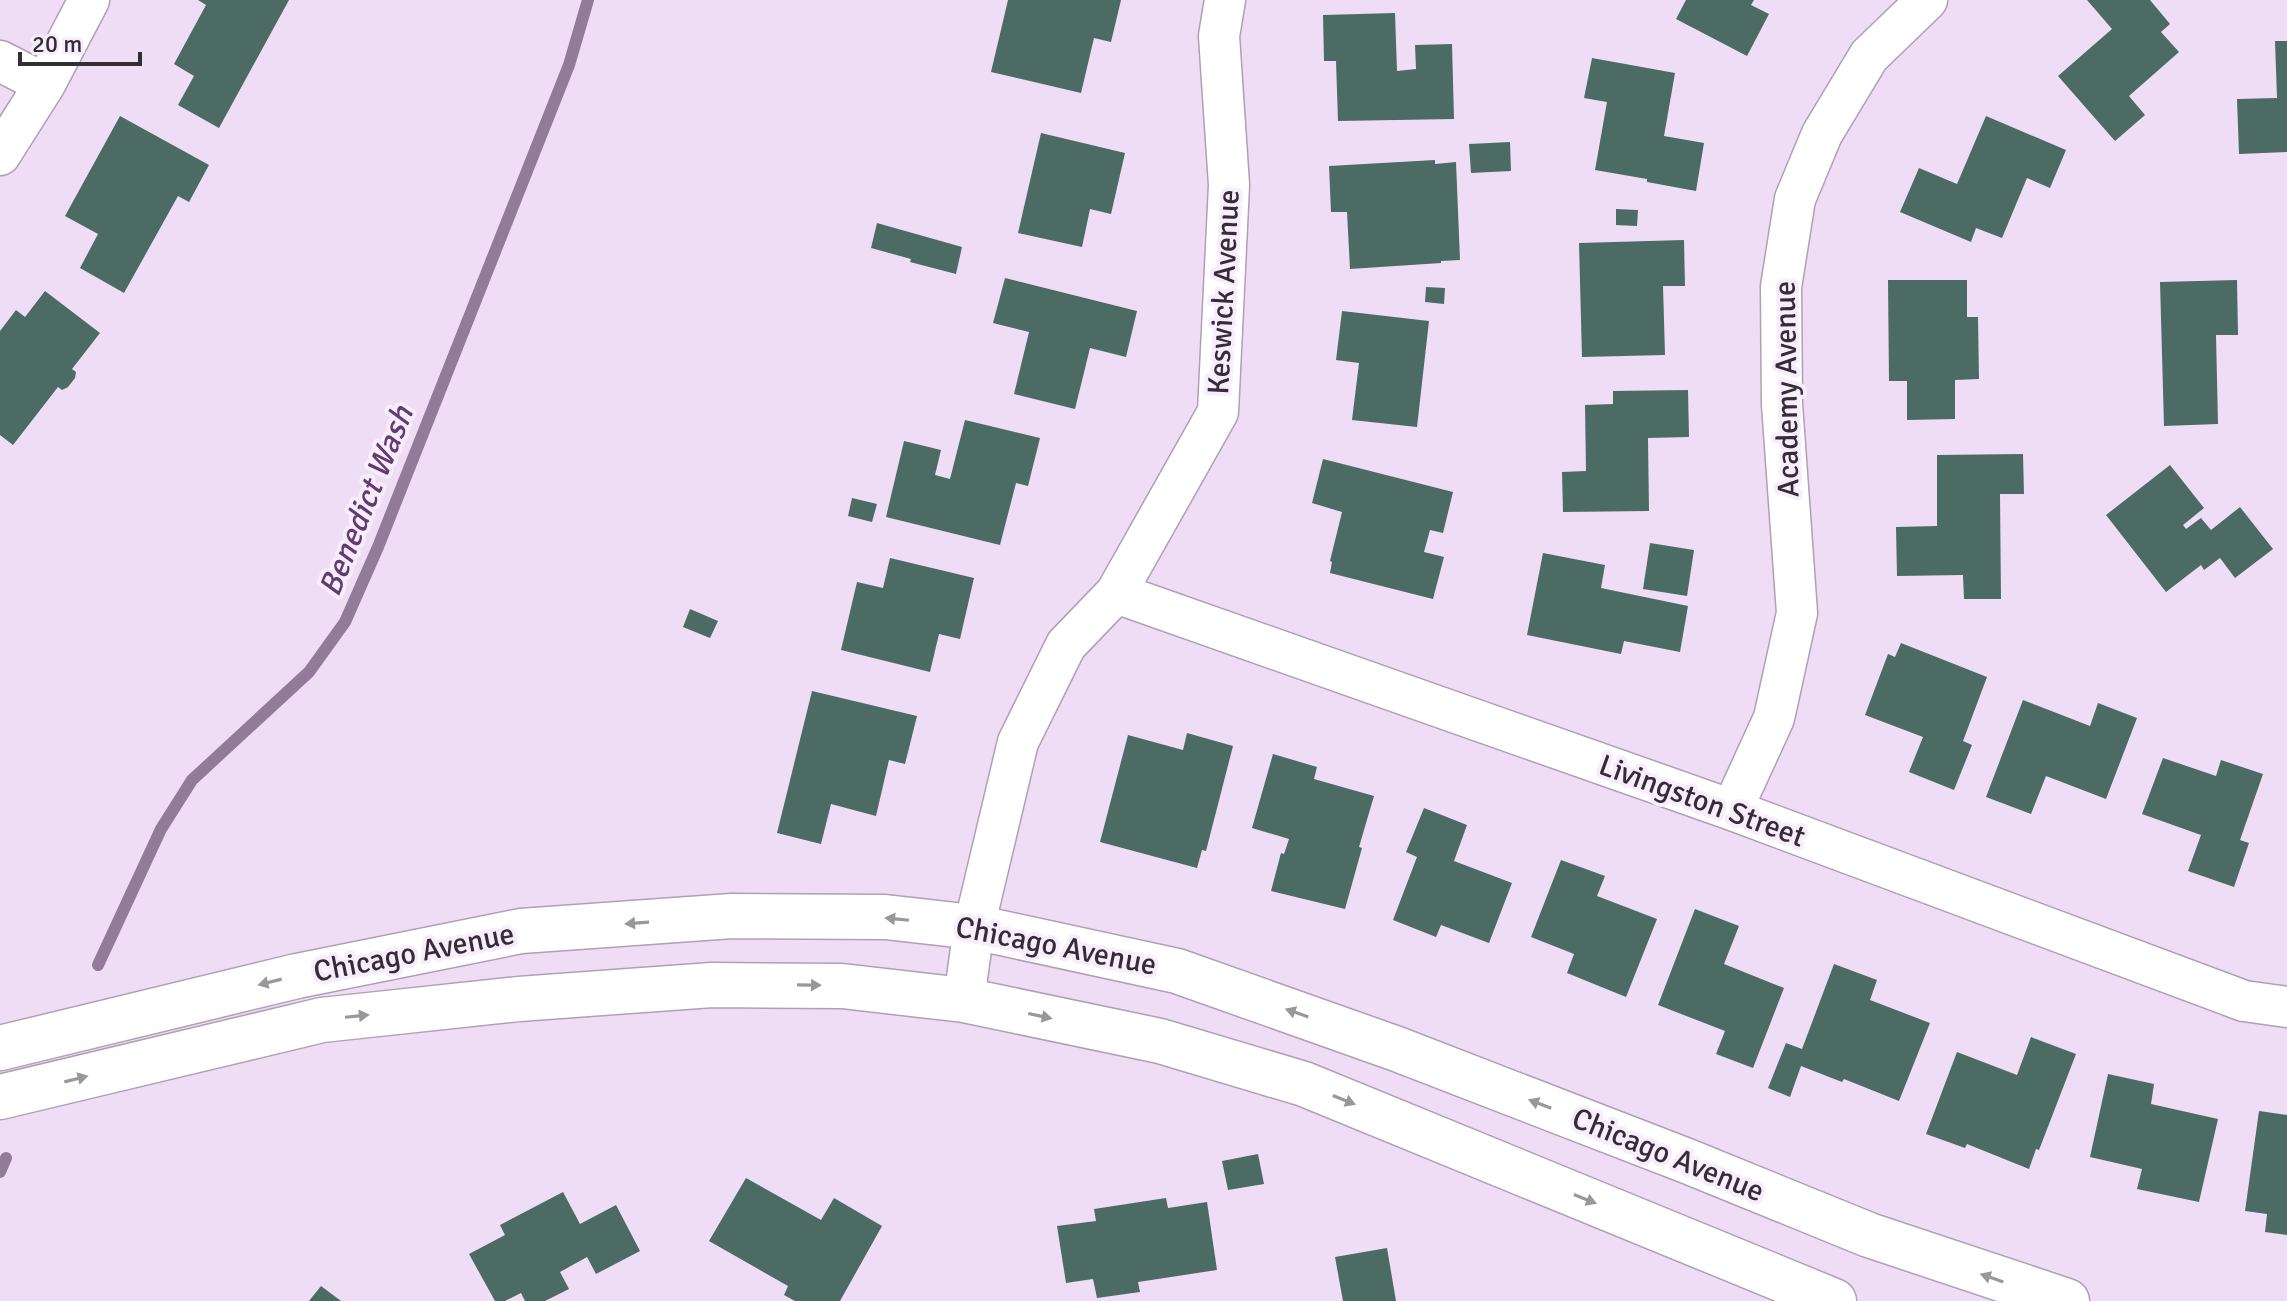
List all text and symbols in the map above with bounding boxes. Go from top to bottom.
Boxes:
scale bar [20,16,140,66]
text: 20 m [32,29,82,59]
street label: Keswick Avenue [1200,188,1248,396]
street label: Academy Avenue [1767,281,1807,497]
water label: Benedict Wash [310,399,422,602]
street label: Livingston Street [1594,747,1810,855]
street label: Chicago Avenue [952,908,1160,984]
one-way arrow [884,912,909,925]
street label: Chicago Avenue [310,915,518,991]
one-way arrow [624,917,649,930]
one-way arrow [258,976,283,989]
one-way arrow [797,979,822,992]
one-way arrow [1285,1006,1309,1019]
one-way arrow [345,1010,370,1023]
one-way arrow [1028,1010,1053,1023]
one-way arrow [63,1072,88,1085]
one-way arrow [1333,1094,1357,1107]
one-way arrow [1528,1097,1552,1110]
street label: Chicago Avenue [1567,1100,1769,1210]
one-way arrow [1573,1193,1597,1206]
one-way arrow [1980,1271,2004,1283]

